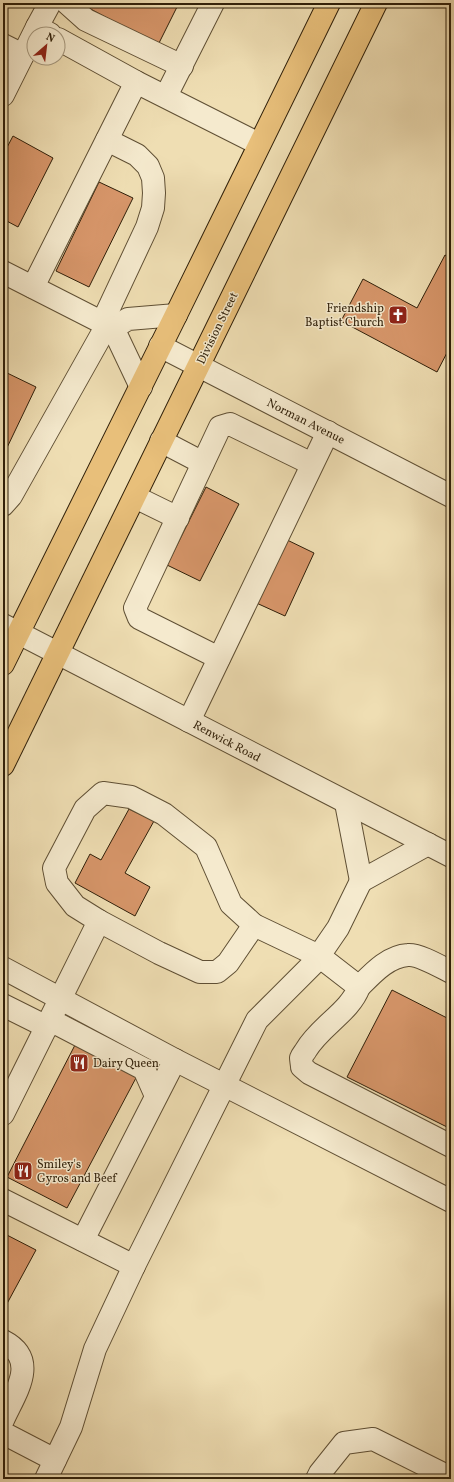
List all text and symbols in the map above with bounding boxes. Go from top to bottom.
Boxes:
north arrow [26,26,66,66]
text: N [43,30,57,47]
street label: Division Street [194,290,242,367]
place label: Friendship Baptist Church [305,301,384,331]
church icon: Friendship Baptist Church [387,304,409,326]
street label: Norman Avenue [264,395,348,449]
street label: Renwick Road [190,717,263,767]
restaurant icon: Dairy Queen [68,1052,90,1074]
place label: Dairy Queen [93,1056,159,1072]
place label: Smiley's Gyros and Beef [37,1157,118,1187]
restaurant icon: Smiley's Gyros and Beef [12,1160,34,1182]

